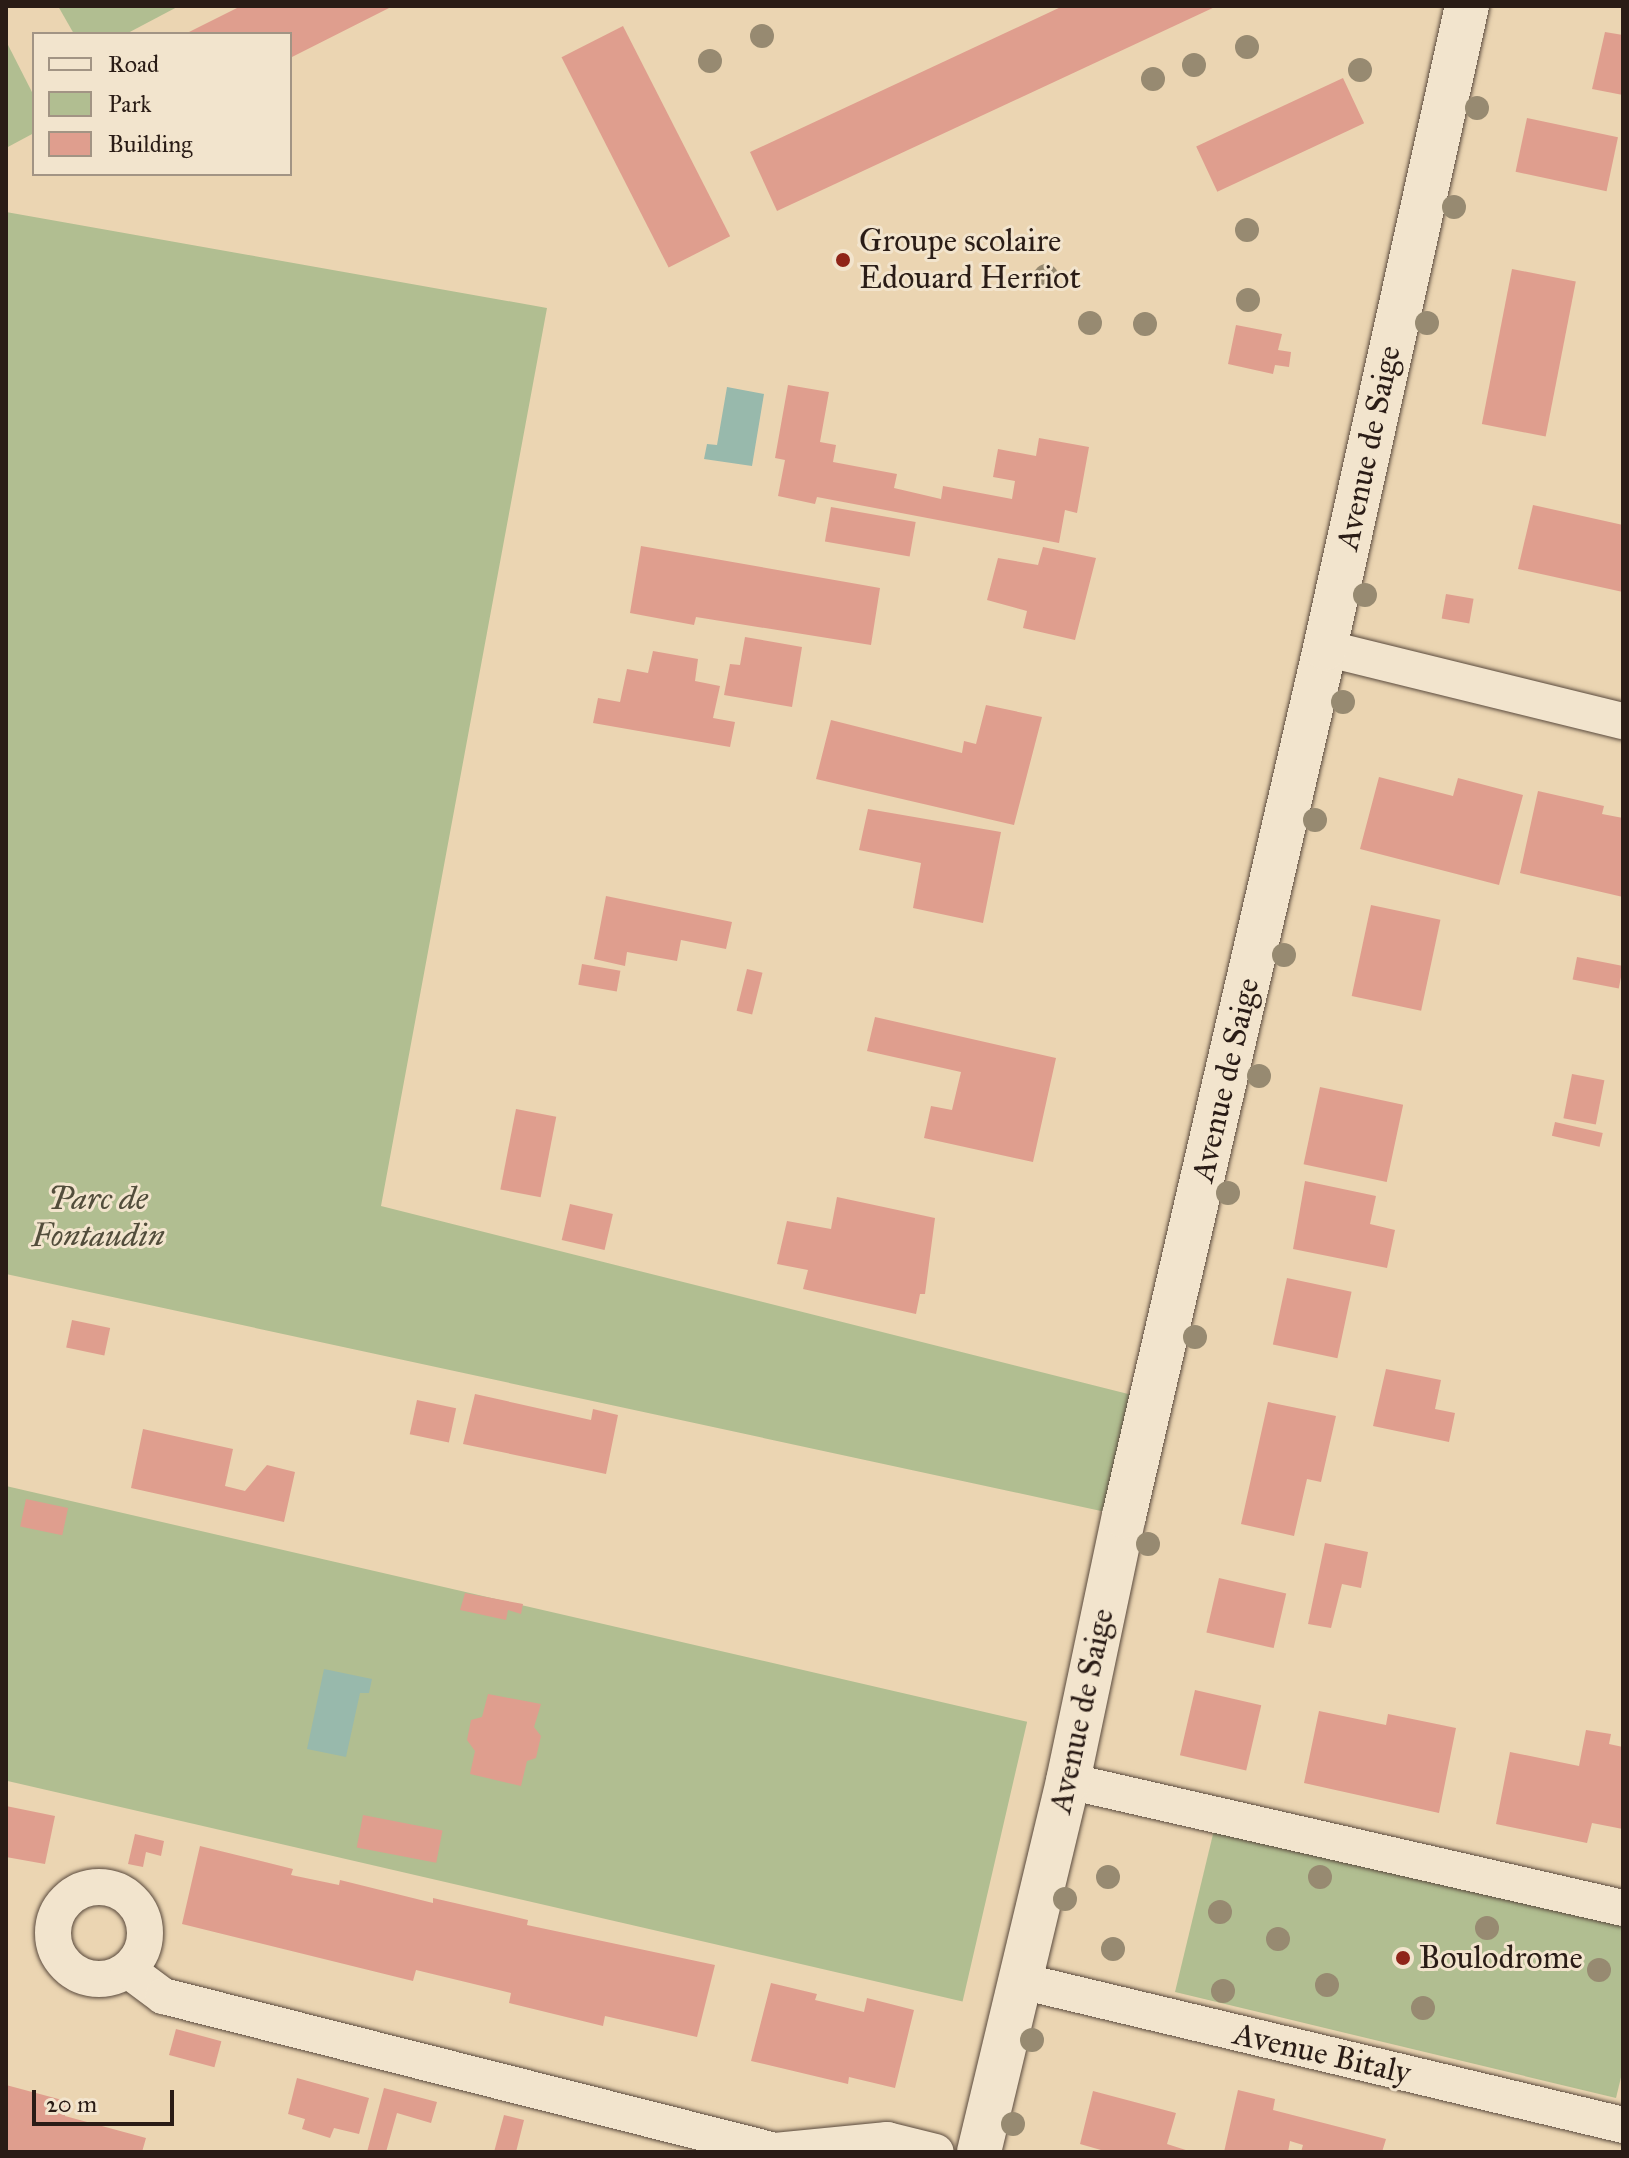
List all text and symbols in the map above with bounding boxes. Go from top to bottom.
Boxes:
legend [32,32,292,176]
text: Road [108,49,159,79]
text: Park [108,89,151,119]
text: Building [108,129,193,159]
place label: Groupe scolaire Edouard Herriot [859,223,1081,298]
marker: Groupe scolaire Edouard Herriot [834,251,852,269]
street label: Avenue de Saige [1329,342,1409,554]
street label: Avenue de Saige [1184,974,1268,1186]
park label: Parc de Fontaudin [31,1181,165,1256]
street label: Avenue de Saige [1042,1605,1122,1817]
place label: Boulodrome [1419,1939,1583,1977]
marker: Boulodrome [1394,1949,1412,1967]
street label: Avenue Bitaly [1230,2015,1414,2093]
scale bar [36,2074,178,2124]
text: 20 m [46,2089,97,2119]

